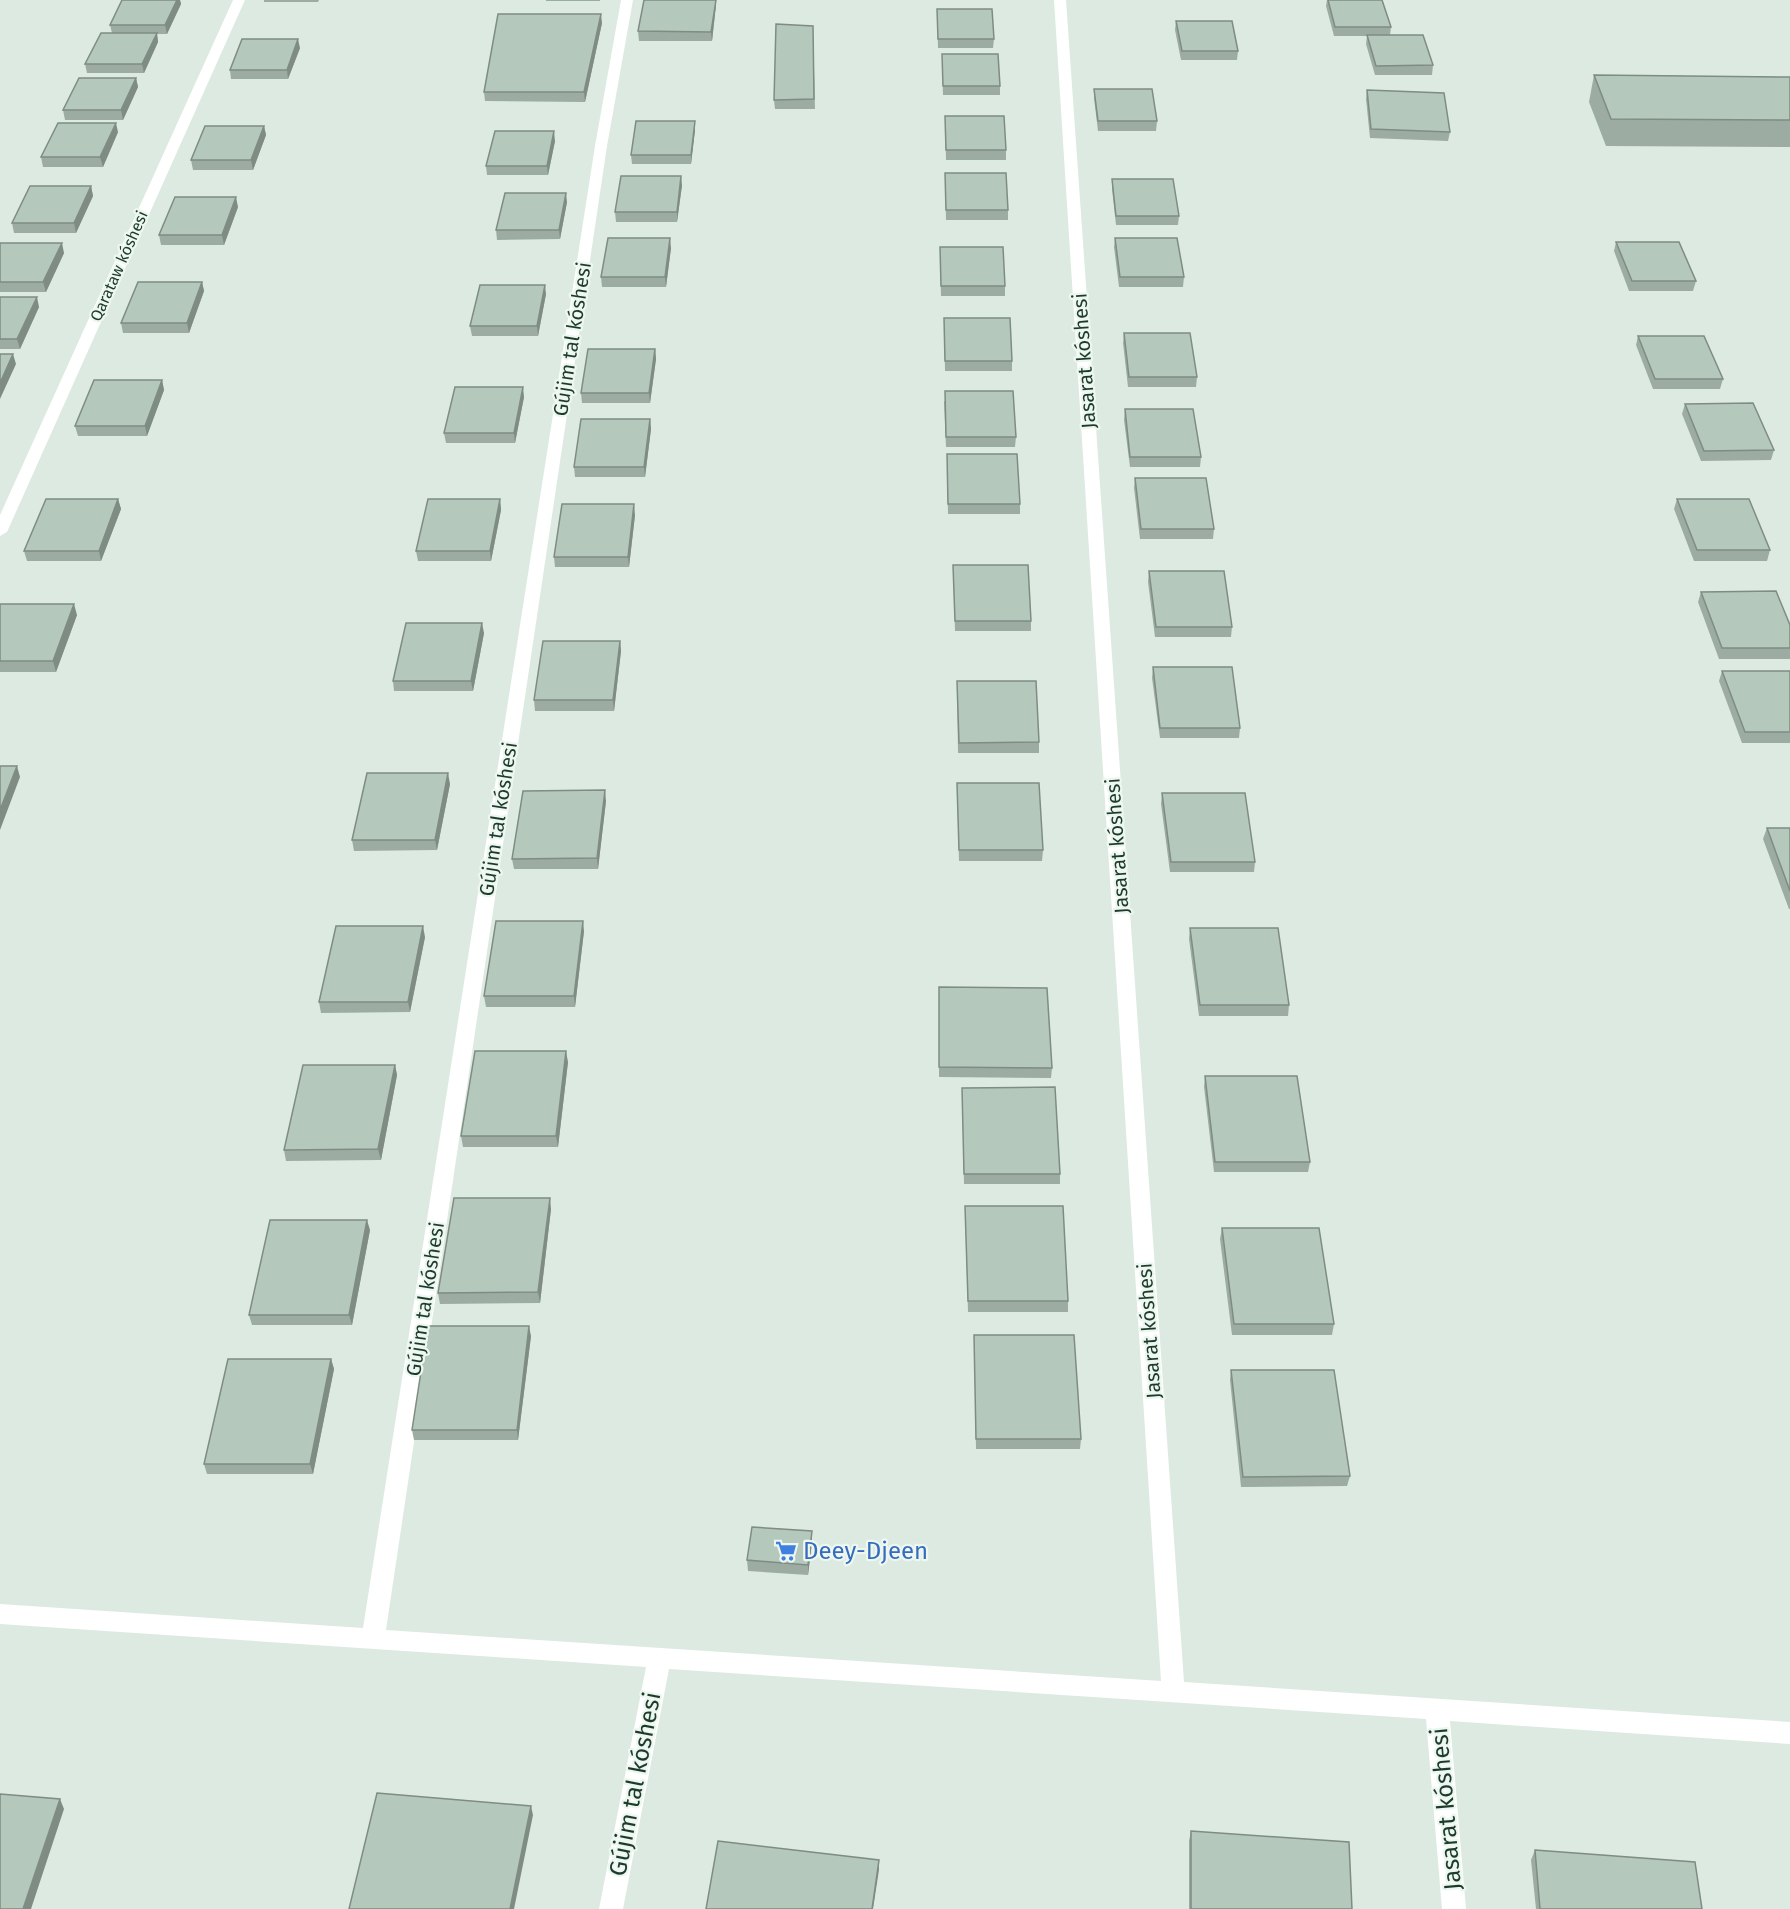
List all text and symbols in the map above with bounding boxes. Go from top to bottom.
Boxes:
street label: Qarataw kóshesi [86,208,152,324]
street label: Gújim tal kóshesi [548,260,596,418]
street label: Jasarat kóshesi [1067,292,1101,430]
street label: Gújim tal kóshesi [474,740,522,898]
street label: Jasarat kóshesi [1100,777,1134,915]
street label: Gújim tal kóshesi [401,1220,449,1378]
street label: Jasarat kóshesi [1132,1262,1166,1400]
place label: Deey-Djeen [803,1537,928,1565]
supermarket icon: Deey-Djeen [774,1539,798,1563]
street label: Gújim tal kóshesi [603,1690,667,1878]
street label: Jasarat kóshesi [1425,1727,1467,1891]

